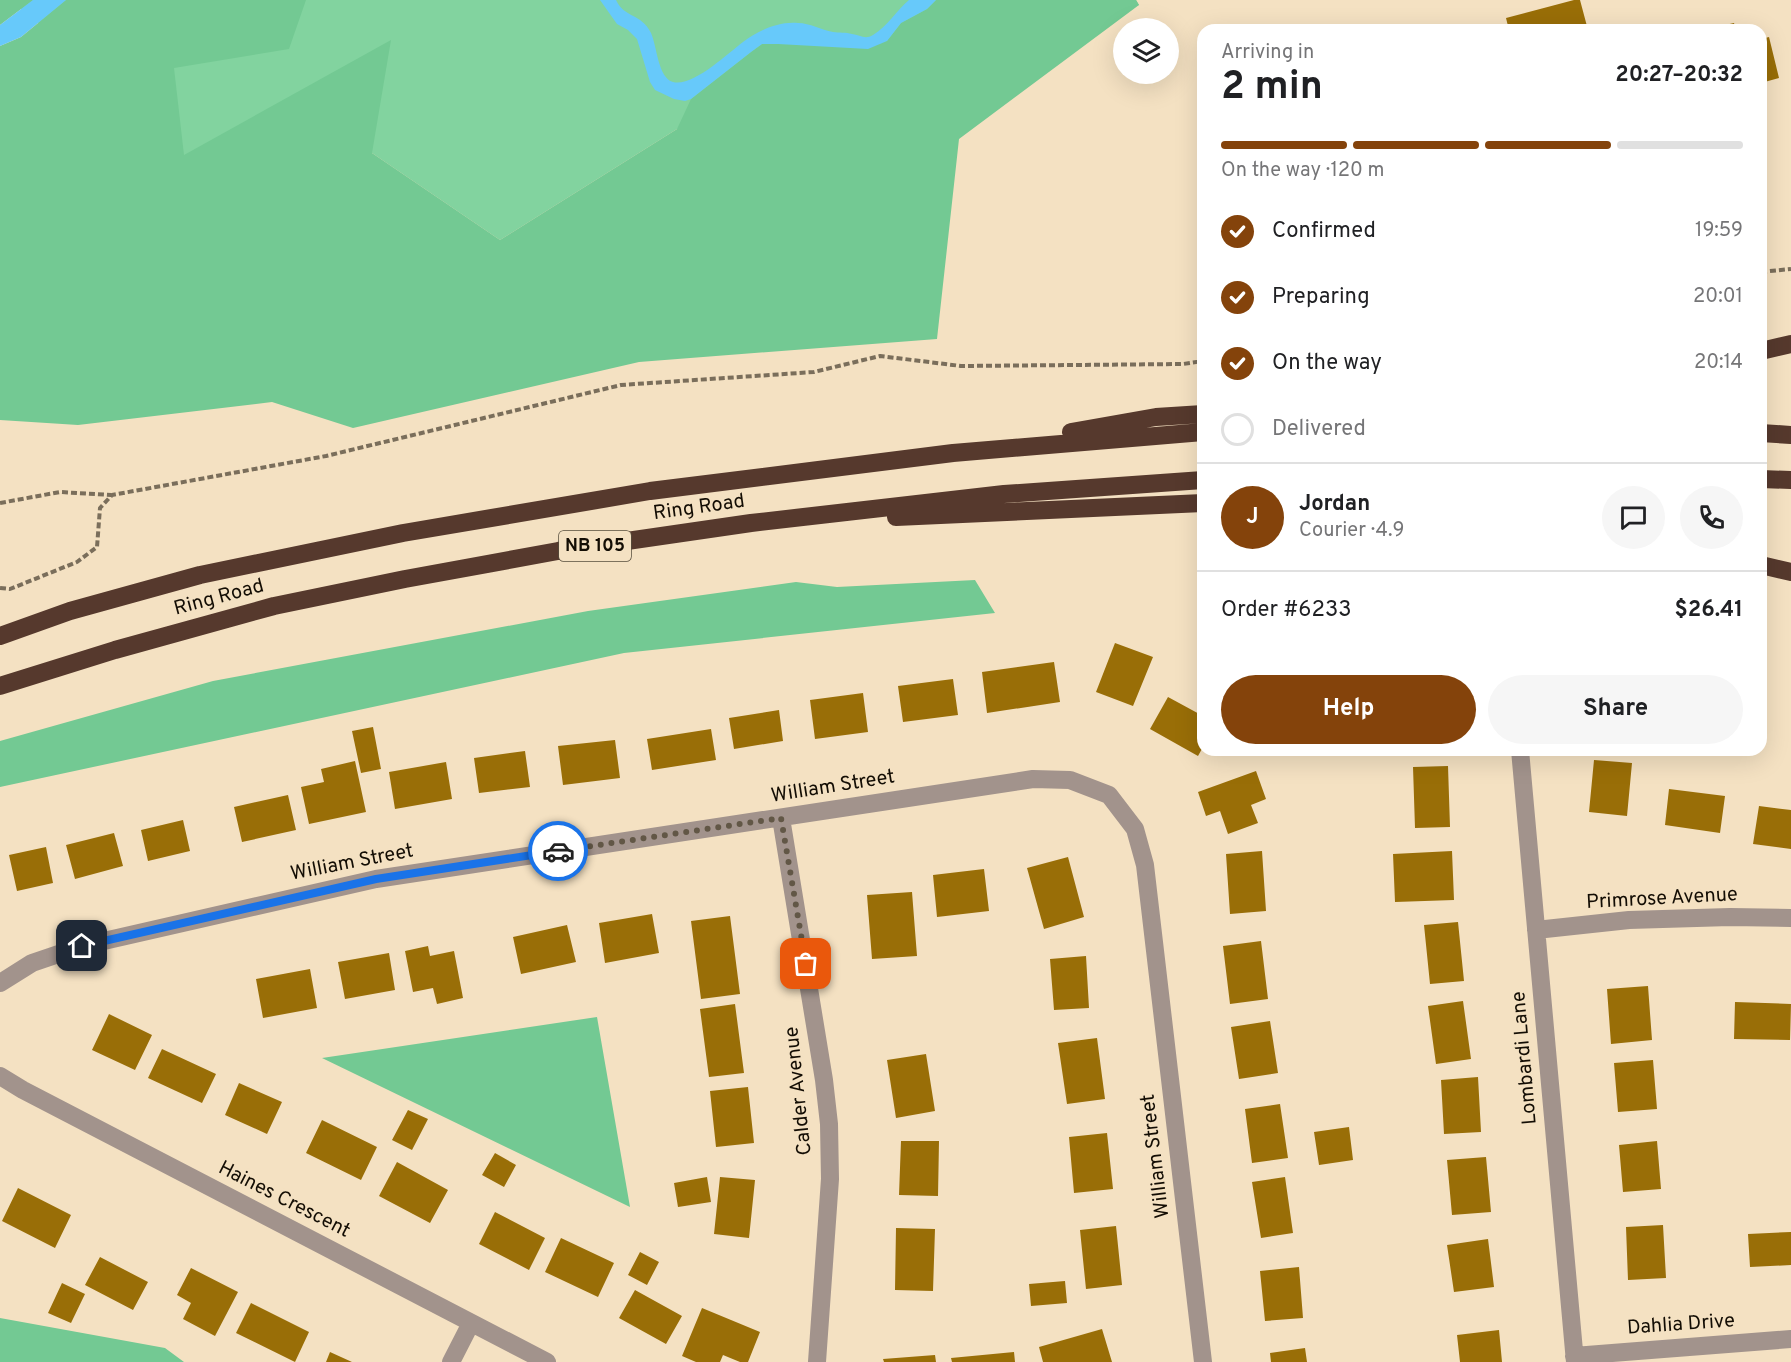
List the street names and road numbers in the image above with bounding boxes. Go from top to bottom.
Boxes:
street label: Ring Road [652,489,746,527]
road number: NB 105 [559,531,631,561]
street label: Ring Road [171,574,267,622]
street label: William Street [769,764,897,810]
street label: William Street [288,838,416,888]
street label: Primrose Avenue [1586,882,1738,916]
street label: Lombardi Lane [1506,990,1544,1126]
street label: Calder Avenue [779,1025,819,1157]
street label: William Street [1135,1092,1177,1220]
street label: Haines Crescent [214,1156,354,1244]
street label: Dahlia Drive [1626,1308,1736,1342]

